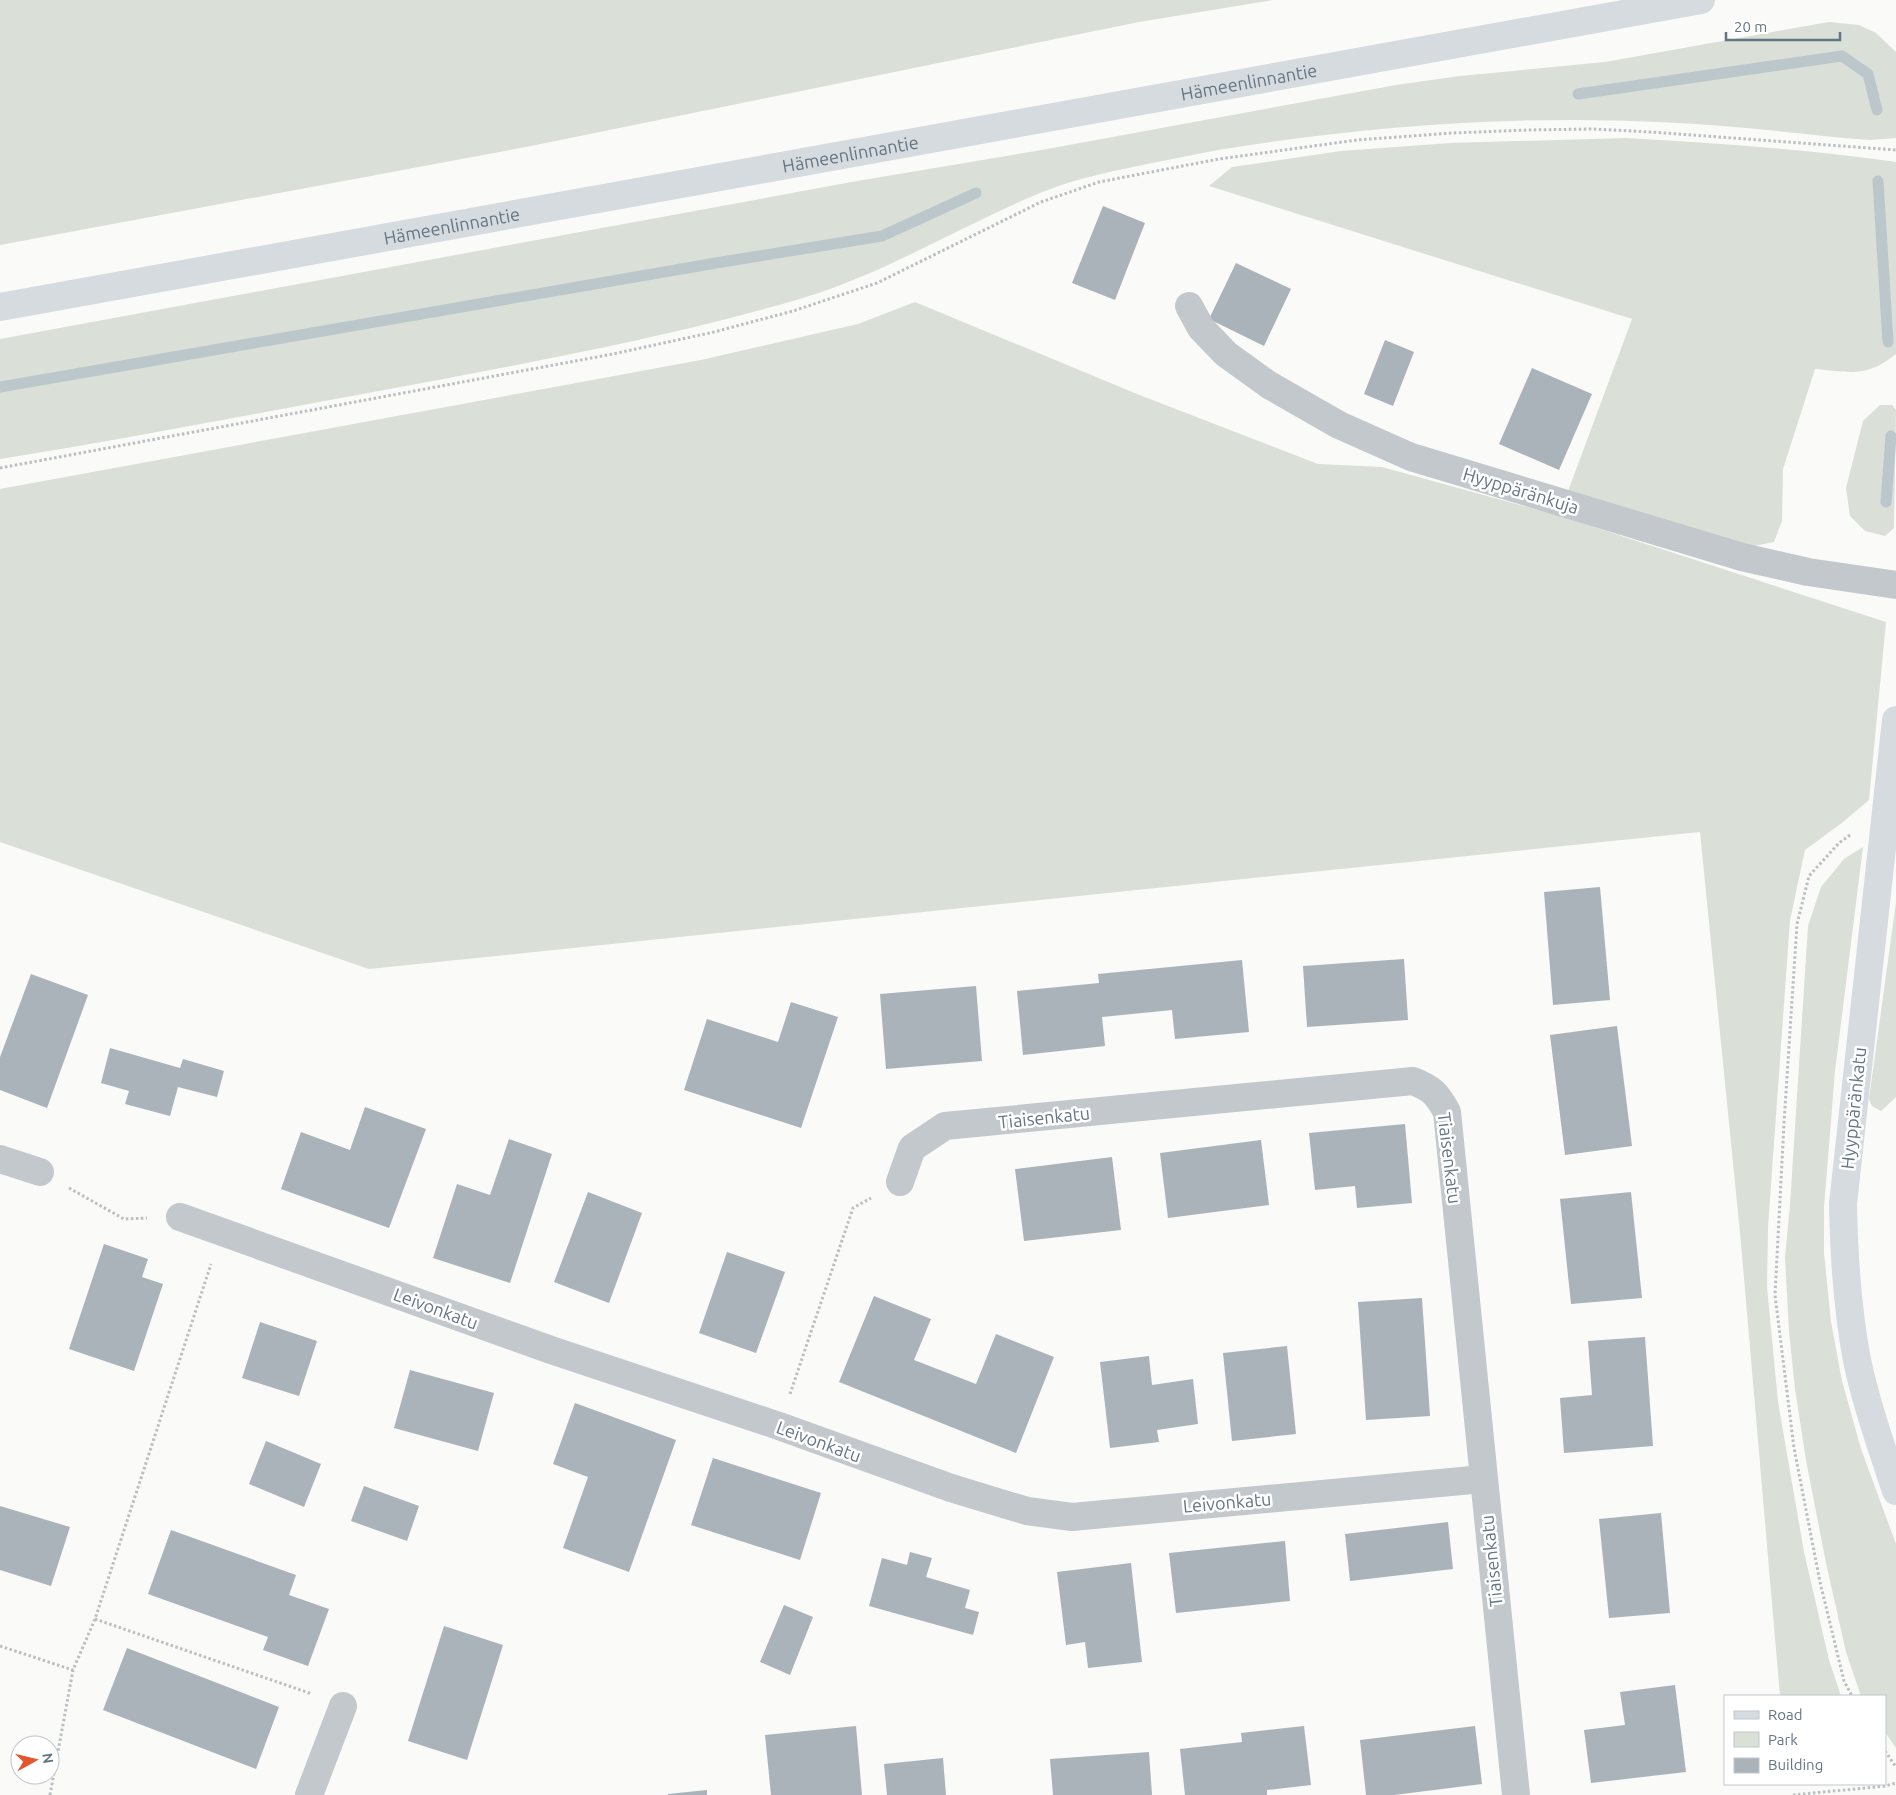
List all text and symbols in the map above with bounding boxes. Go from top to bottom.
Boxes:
scale bar [1726,10,1840,42]
text: 20 m [1734,18,1767,35]
street label: Hämeenlinnantie [1179,60,1319,104]
street label: Hämeenlinnantie [781,131,920,176]
street label: Hämeenlinnantie [382,203,521,248]
street label: Hyyppäränkuja [1461,463,1581,517]
street label: Hyyppäränkatu [1837,1046,1869,1170]
street label: Tiaisenkatu [997,1102,1091,1132]
street label: Tiaisenkatu [1434,1111,1466,1205]
street label: Leivonkatu [391,1283,481,1333]
street label: Leivonkatu [774,1416,864,1466]
street label: Leivonkatu [1182,1488,1272,1516]
street label: Tiaisenkatu [1476,1514,1506,1608]
legend [1724,1695,1886,1785]
text: Road [1768,1706,1803,1723]
text: Park [1768,1731,1798,1748]
north arrow [10,1735,60,1785]
text: N [39,1752,57,1764]
text: Building [1768,1756,1823,1773]

